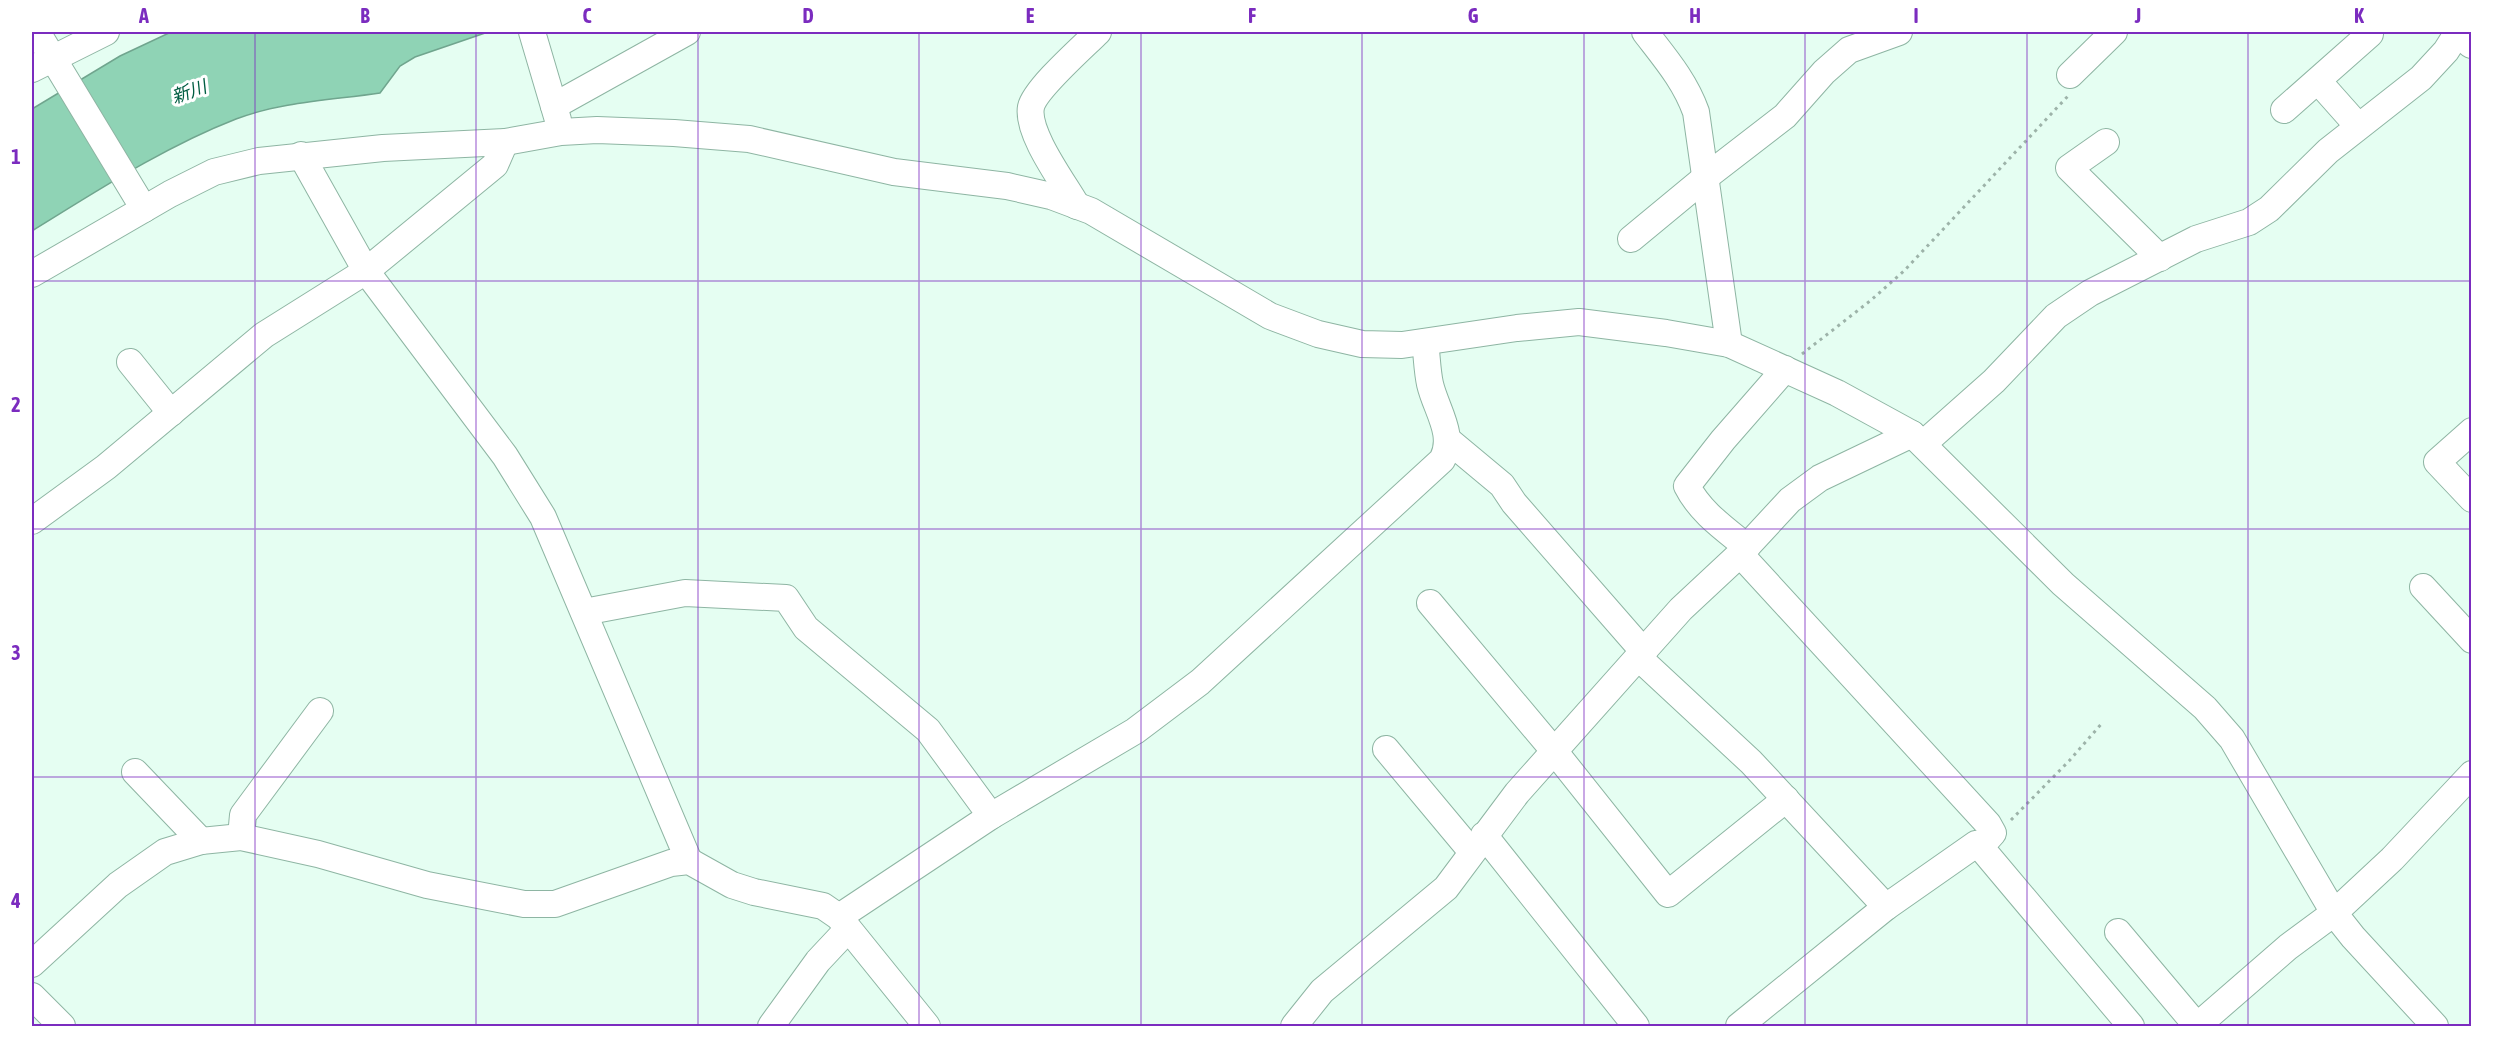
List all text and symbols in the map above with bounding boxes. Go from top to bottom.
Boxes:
text: A [138,4,149,27]
text: B [360,4,370,27]
text: C [583,4,592,27]
text: D [802,4,814,27]
text: E [1026,4,1035,27]
text: F [1248,4,1256,27]
text: G [1468,4,1479,27]
text: H [1689,4,1701,27]
text: I [1913,4,1919,27]
text: J [2134,4,2141,27]
text: K [2354,4,2364,27]
water label: 新川 [168,75,211,108]
text: 1 [11,145,21,168]
text: 2 [11,393,21,416]
text: 3 [11,641,21,664]
text: 4 [10,889,21,912]

